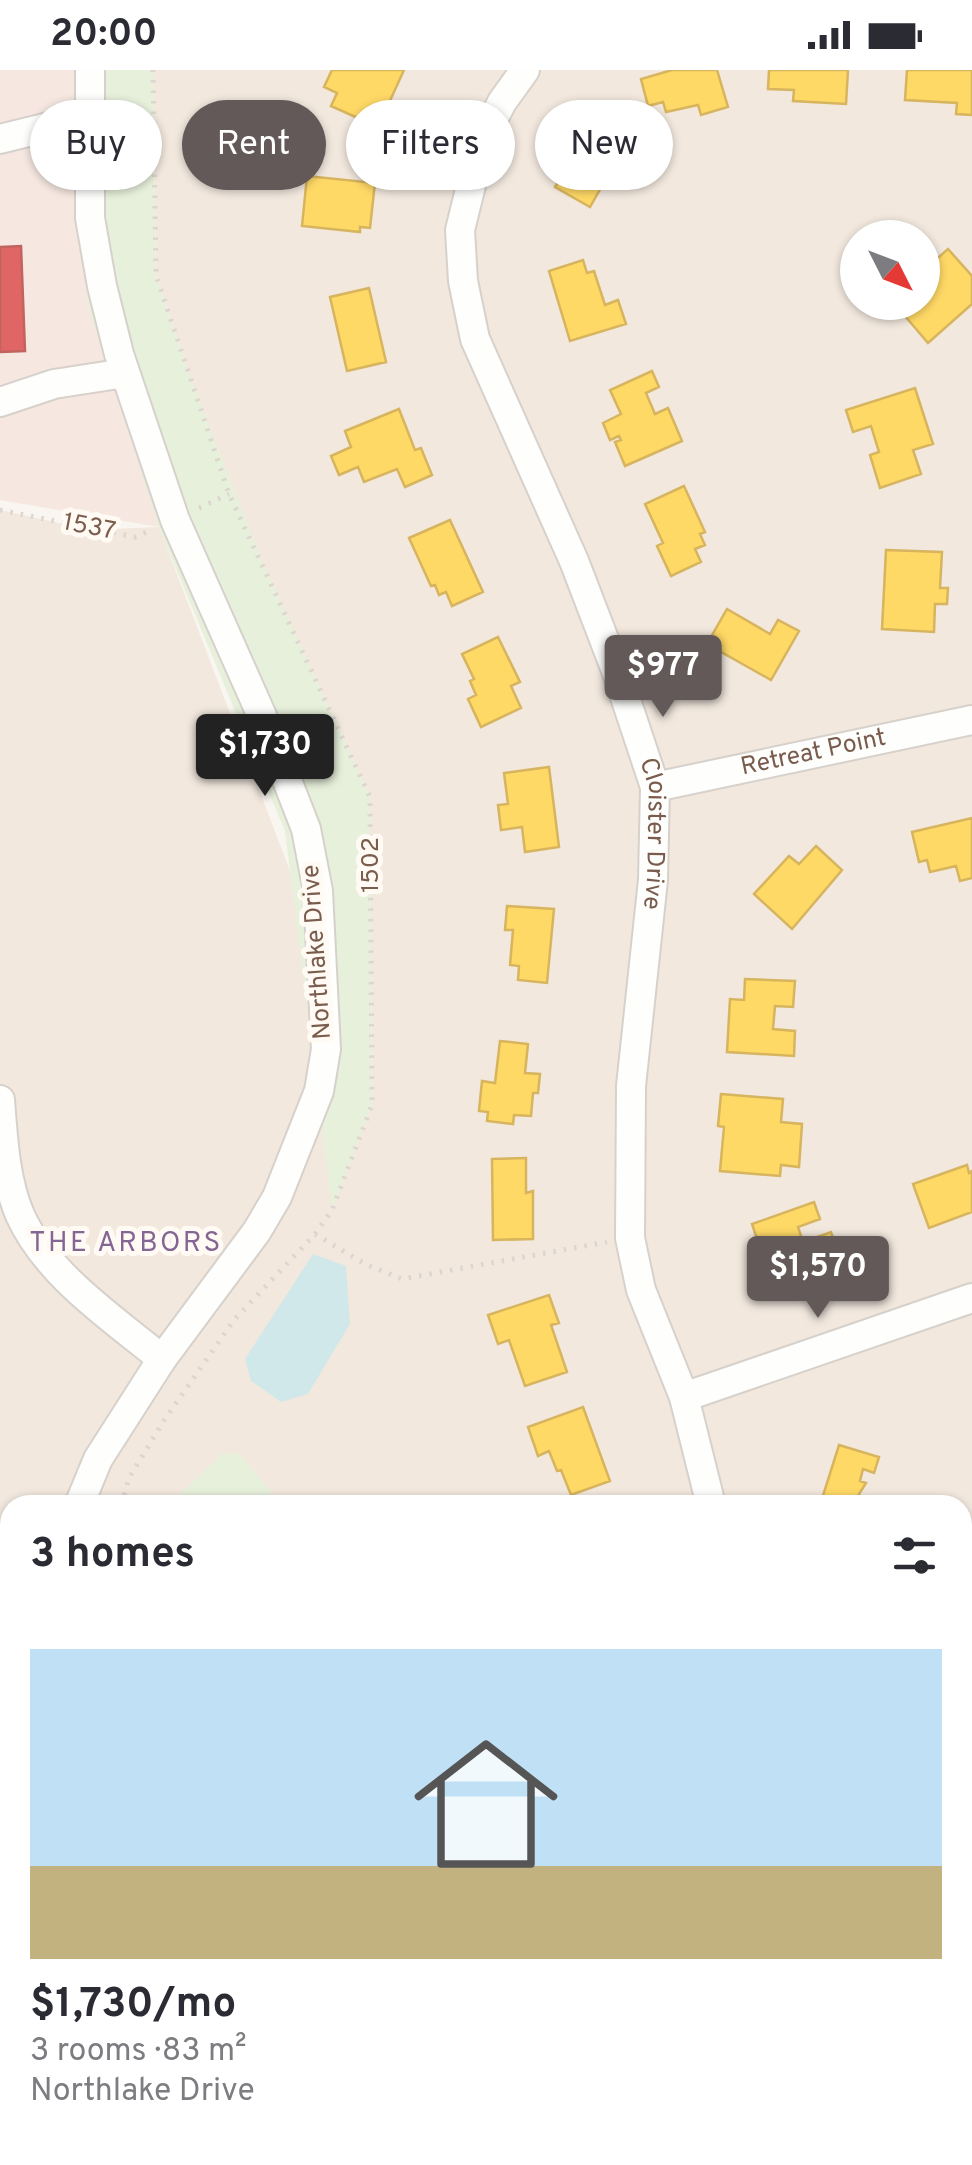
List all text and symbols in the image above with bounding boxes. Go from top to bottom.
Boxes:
text: 20:00 [50,11,158,60]
chip: Buy [30,100,162,190]
chip: Rent [182,100,326,190]
chip: Filters [346,100,515,190]
chip: New [535,100,673,190]
north arrow [840,220,940,320]
map controls [840,220,940,320]
street label: 1537 [60,507,118,549]
pin: $977 [604,635,722,720]
text: $977 [627,647,699,687]
pin: $1,730 [184,714,346,799]
street label: Retreat Point [738,723,889,784]
text: $1,730 [218,726,312,766]
street label: Cloister Drive [630,754,671,911]
street label: 1502 [356,837,388,893]
street label: Northlake Drive [296,863,340,1041]
district label: THE ARBORS [29,1226,223,1262]
pin: $1,570 [737,1236,899,1321]
text: $1,570 [769,1248,867,1288]
icon: filters [887,1528,942,1583]
text: 3 homes [30,1529,195,1582]
icon: home [396,1714,576,1894]
text: $1,730/mo [30,1979,236,2032]
text: 3 rooms · 83 m² [30,2032,247,2072]
text: Northlake Drive [30,2072,255,2112]

